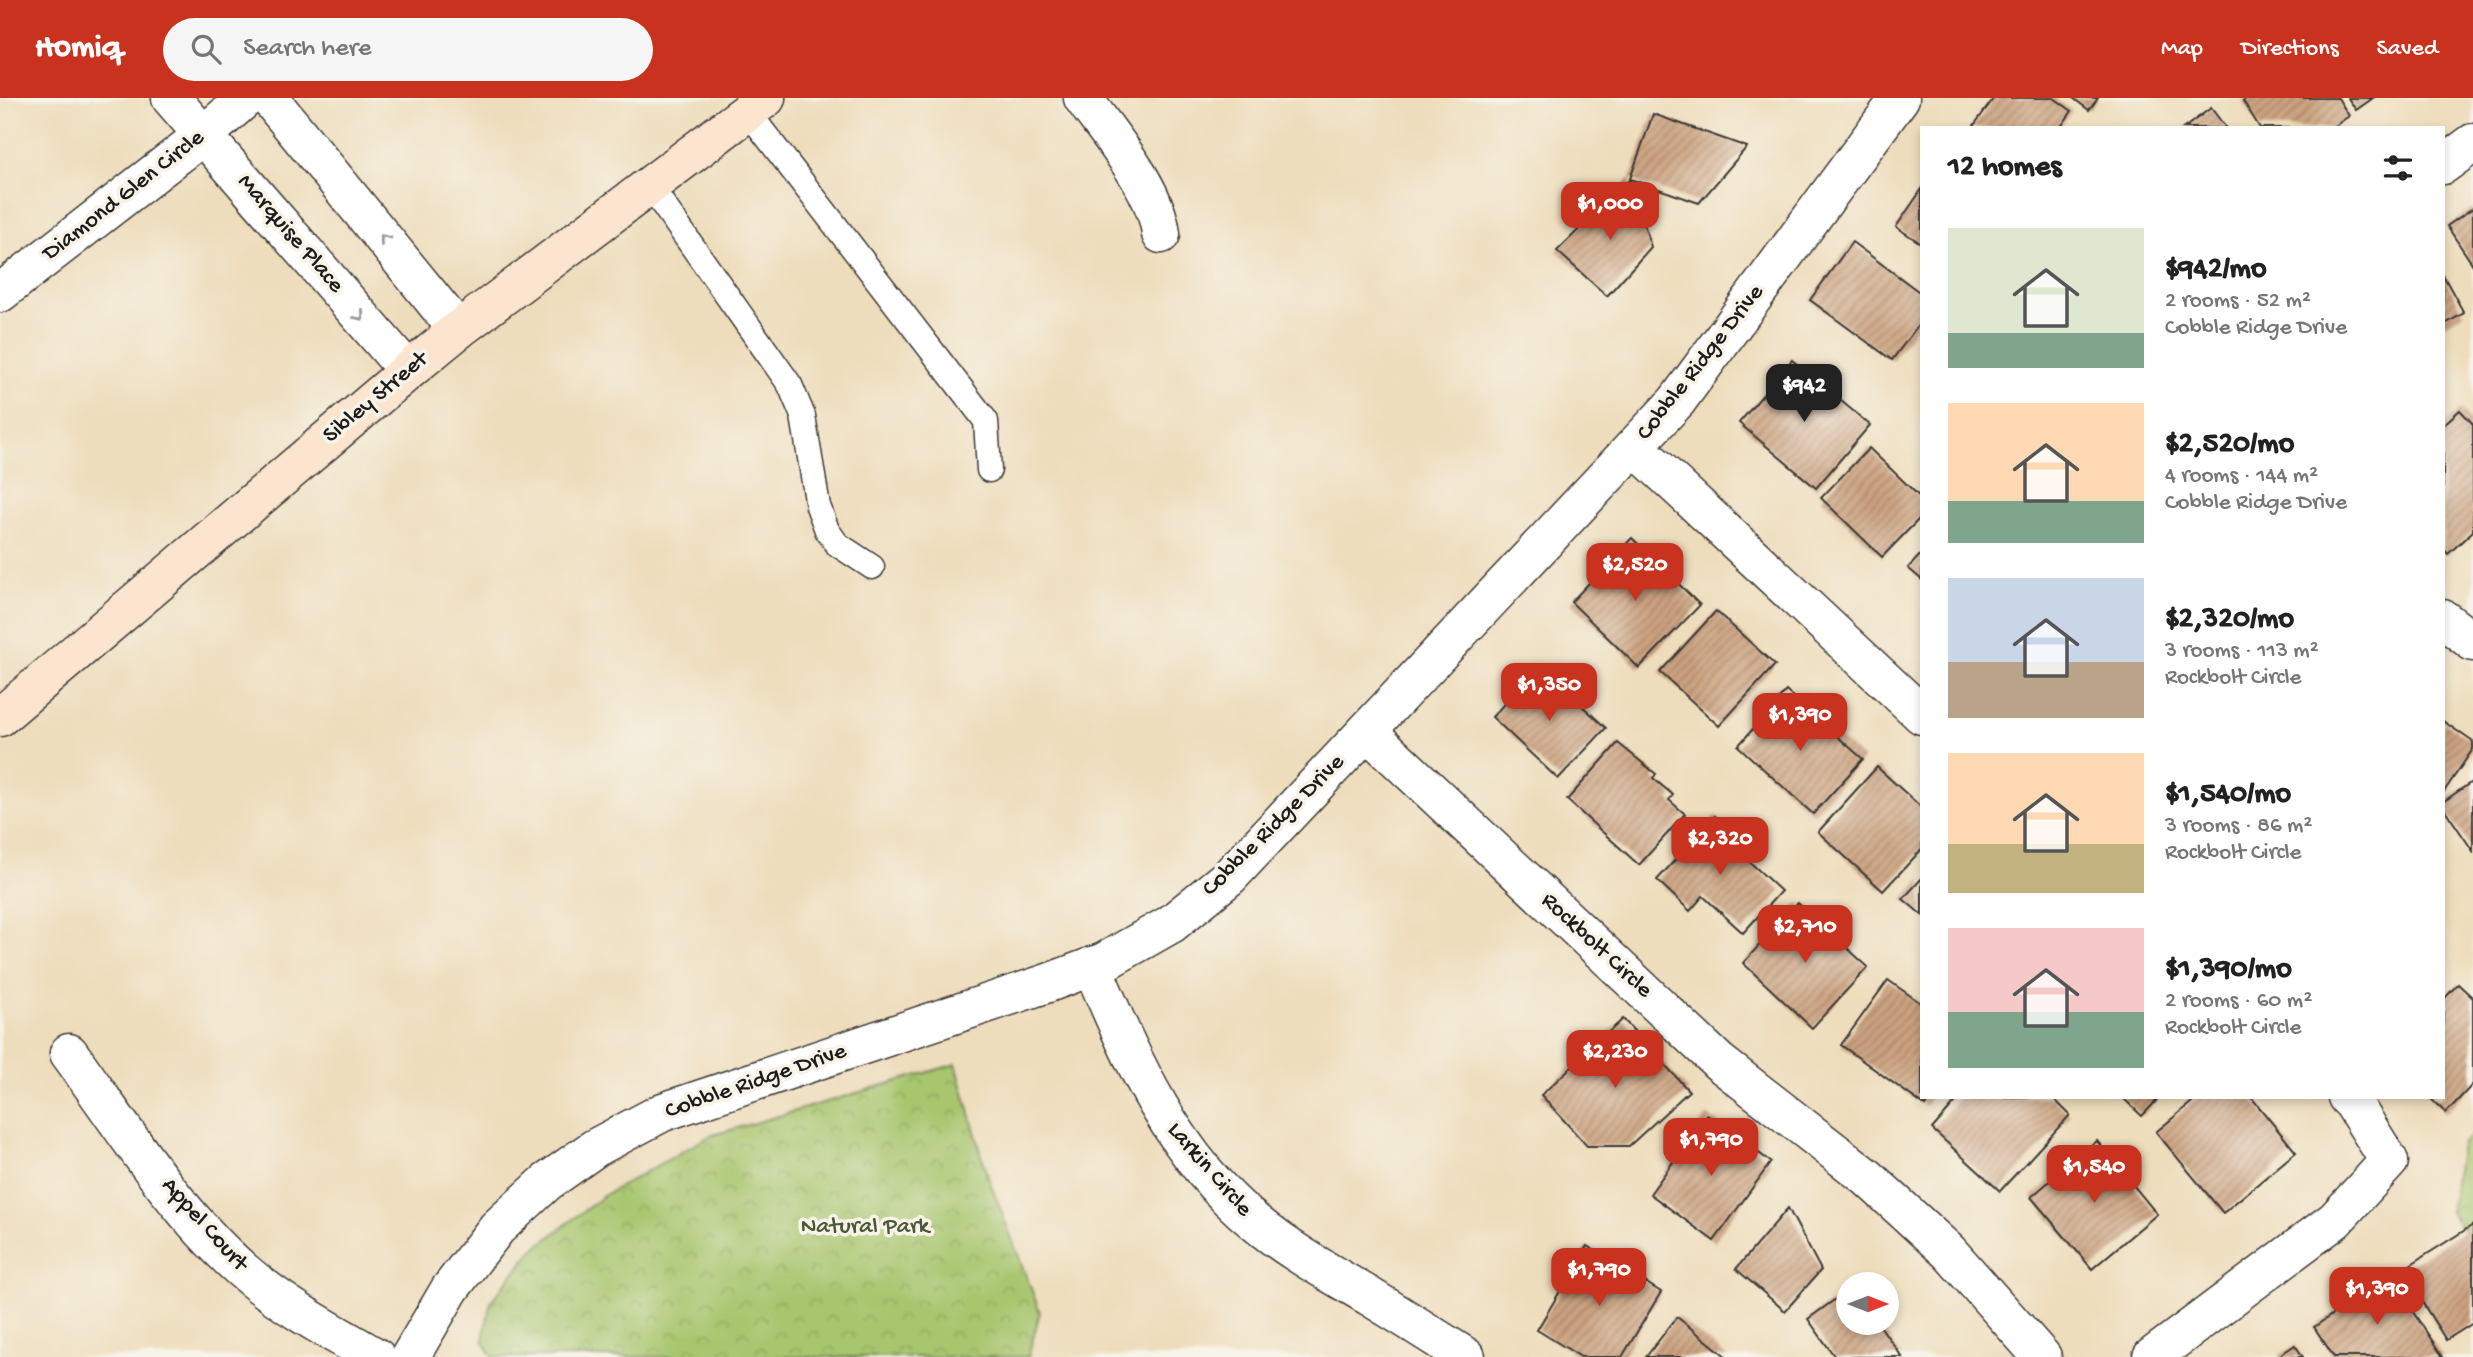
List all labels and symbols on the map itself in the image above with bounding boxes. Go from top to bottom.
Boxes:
street label: Diamond Glen Circle [36,123,211,269]
street label: Marquise Place [230,168,350,300]
pin: $1,000 [1553,183,1667,242]
one-way arrow [380,234,392,247]
street label: Cobble Ridge Drive [1631,279,1771,447]
one-way arrow [352,308,364,321]
street label: Sibley Street [318,344,436,450]
pin: $942 [1763,364,1845,424]
pin: $2,520 [1578,544,1692,603]
pin: $1,350 [1492,664,1606,723]
pin: $1,390 [1743,694,1857,753]
street label: Cobble Ridge Drive [1197,748,1352,903]
pin: $2,320 [1663,818,1777,877]
street label: Rockbolt Circle [1534,887,1658,1006]
pin: $2,710 [1748,906,1862,965]
pin: $2,230 [1558,1030,1672,1090]
street label: Cobble Ridge Drive [661,1037,851,1127]
street label: Larkin Circle [1160,1117,1258,1224]
pin: $1,790 [1654,1118,1768,1178]
pin: $1,540 [2037,1146,2151,1205]
street label: Appel Court [154,1172,255,1280]
park label: Natural Park [801,1213,932,1242]
pin: $1,790 [1542,1248,1656,1308]
pin: $1,390 [2320,1268,2434,1327]
north arrow [1836,1272,1899,1335]

